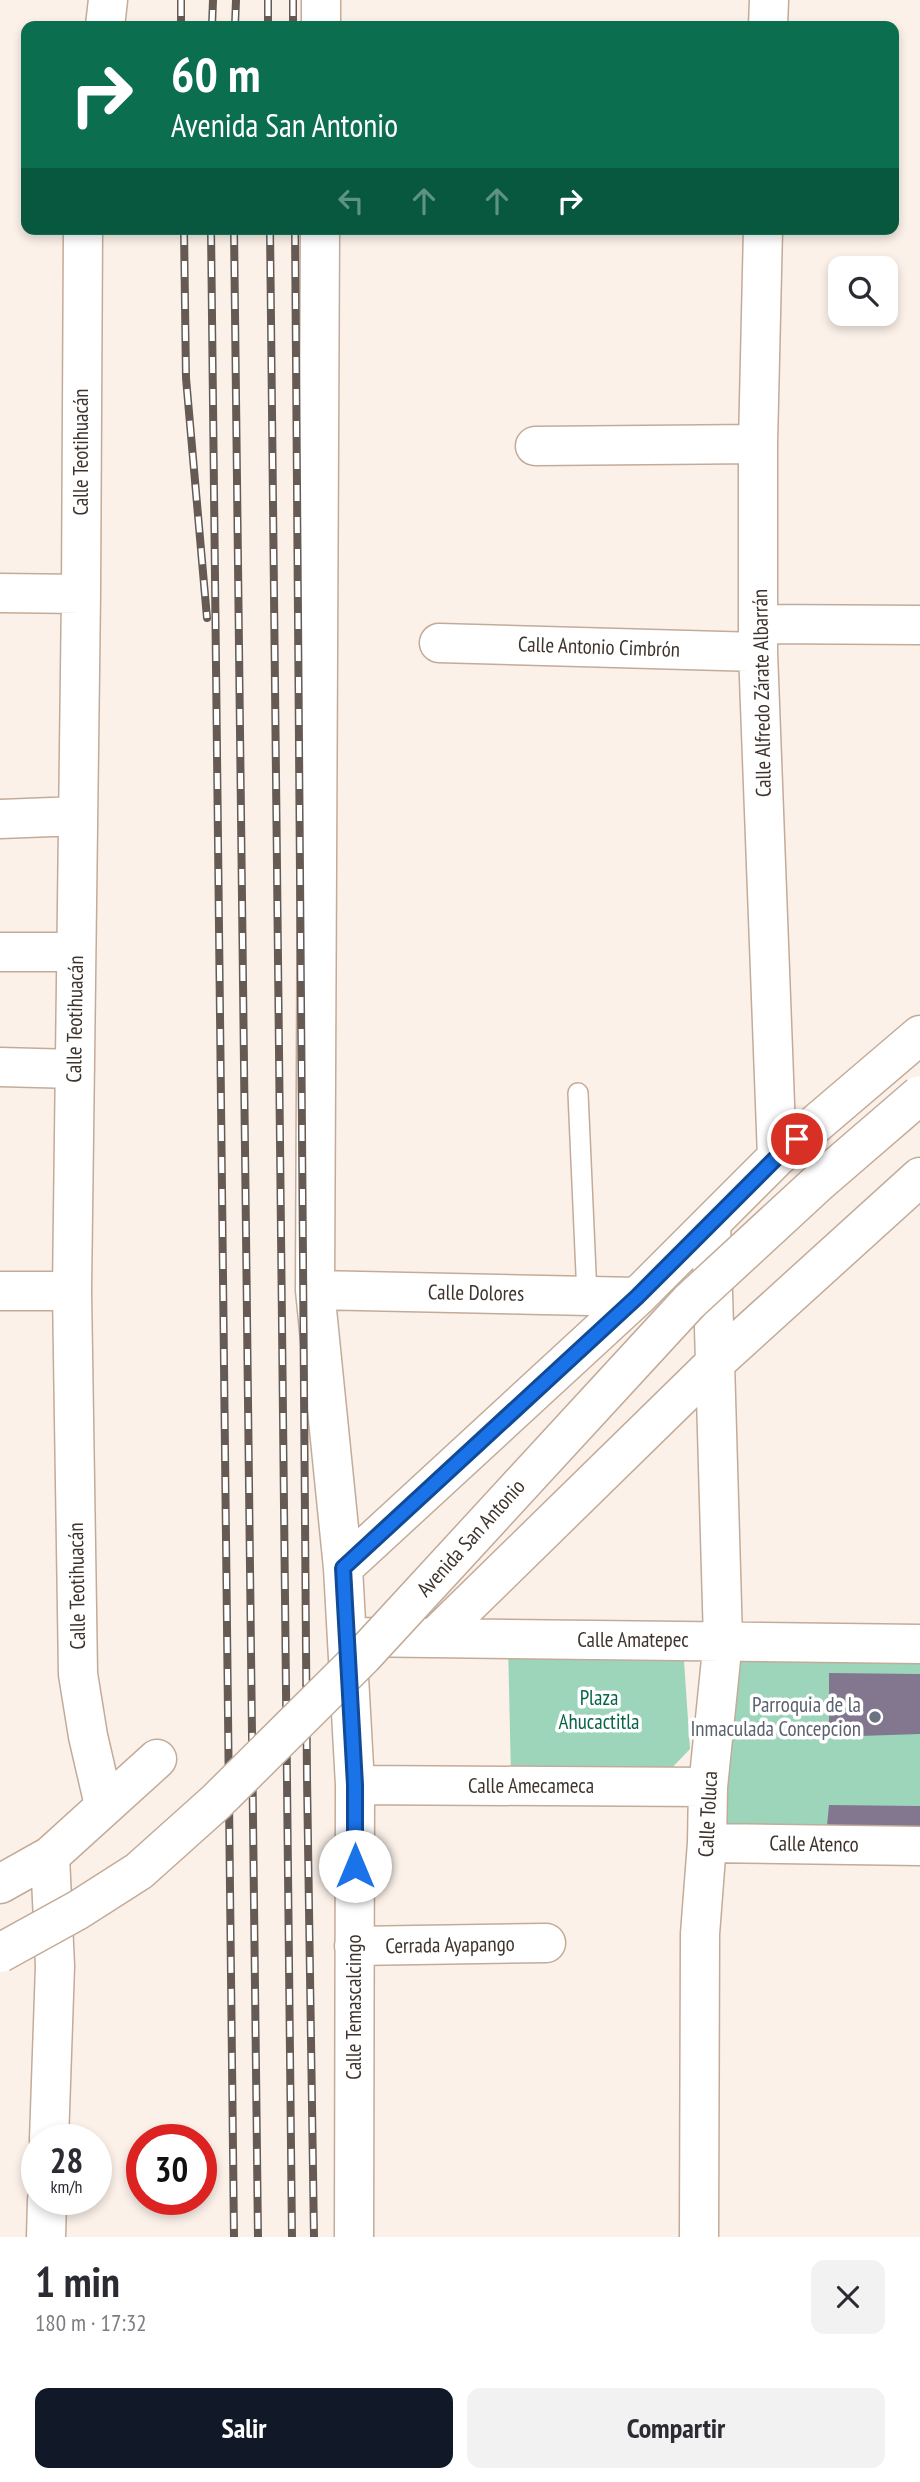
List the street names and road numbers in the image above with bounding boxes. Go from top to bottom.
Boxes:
street label: Calle Teotihuacán [67,388,94,516]
street label: Calle Alfredo Zárate Albarrán [746,589,777,797]
street label: Calle Antonio Cimbrón [517,630,681,663]
street label: Calle Teotihuacán [60,955,89,1083]
street label: Calle Dolores [428,1278,524,1307]
street label: Avenida San Antonio [411,1473,531,1602]
street label: Calle Teotihuacán [62,1522,91,1650]
street label: Calle Amatepec [577,1626,689,1653]
street label: Calle Toluca [692,1770,723,1858]
street label: Calle Amecameca [468,1772,594,1799]
street label: Calle Atenco [769,1829,859,1858]
street label: Cerrada Ayapango [385,1930,515,1959]
street label: Calle Temascalcingo [340,1934,367,2080]

